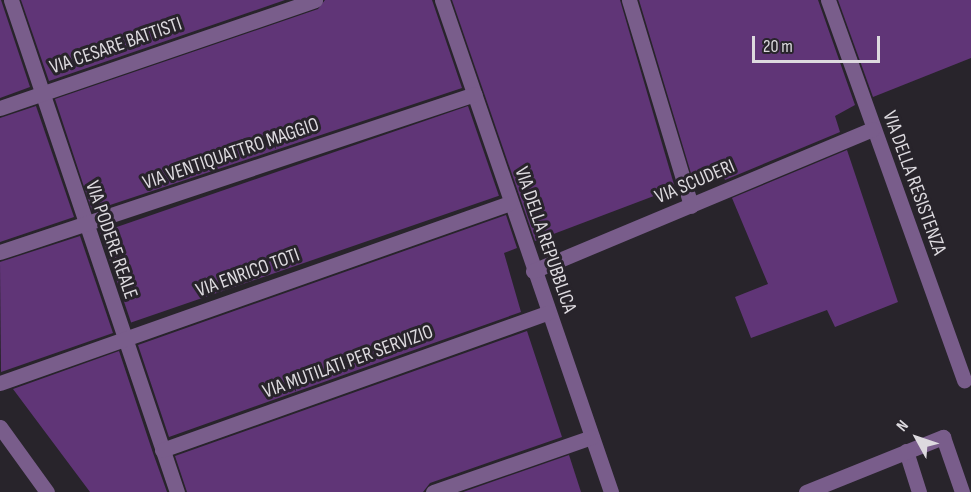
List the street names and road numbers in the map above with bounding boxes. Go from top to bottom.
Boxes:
street label: VIA CESARE BATTISTI [47,12,185,80]
street label: VIA DELLA RESISTENZA [877,108,951,258]
street label: VIA VENTIQUATTRO MAGGIO [140,113,322,195]
street label: VIA SCUDERI [652,154,738,210]
street label: VIA DELLA REPUBBLICA [509,164,581,316]
street label: VIA PODERE REALE [80,178,142,302]
street label: VIA ENRICO TOTI [193,243,303,303]
street label: VIA MUTILATI PER SERVIZIO [259,320,437,404]

